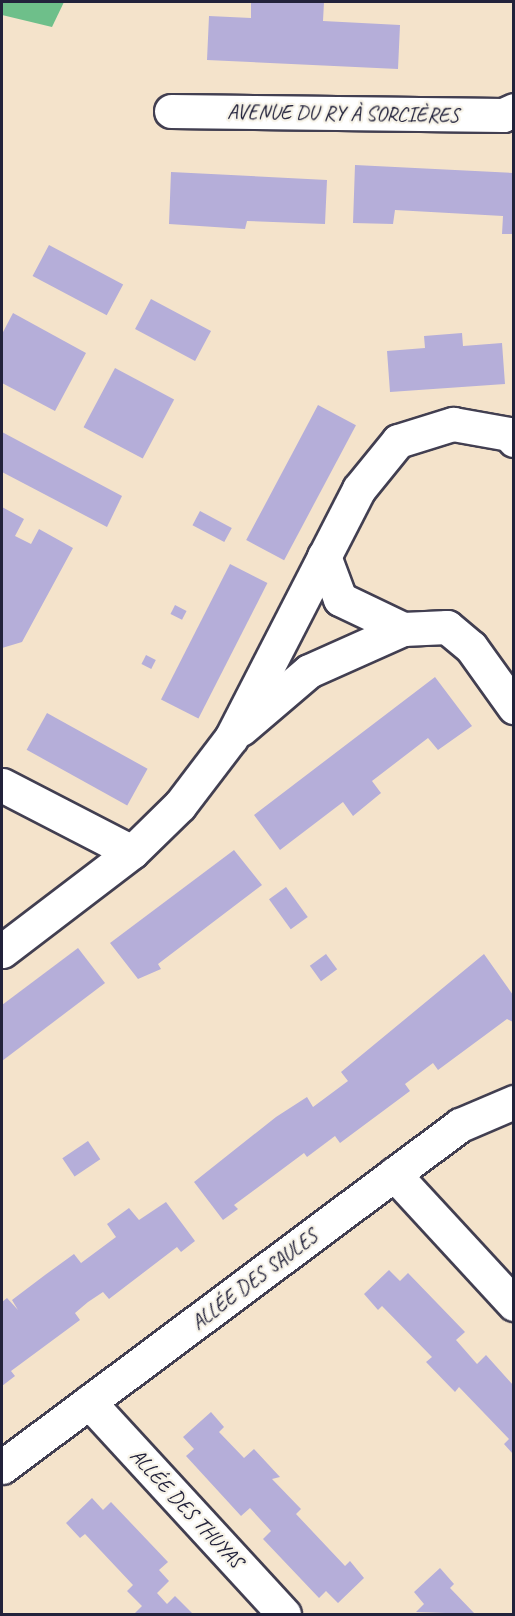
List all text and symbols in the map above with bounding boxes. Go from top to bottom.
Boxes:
street label: AVENUE DU RY À SORCIÈRES [227,98,459,128]
street label: ALLÉE DES SAULES [185,1223,323,1335]
street label: ALLÉE DES THUYAS [125,1443,249,1573]

